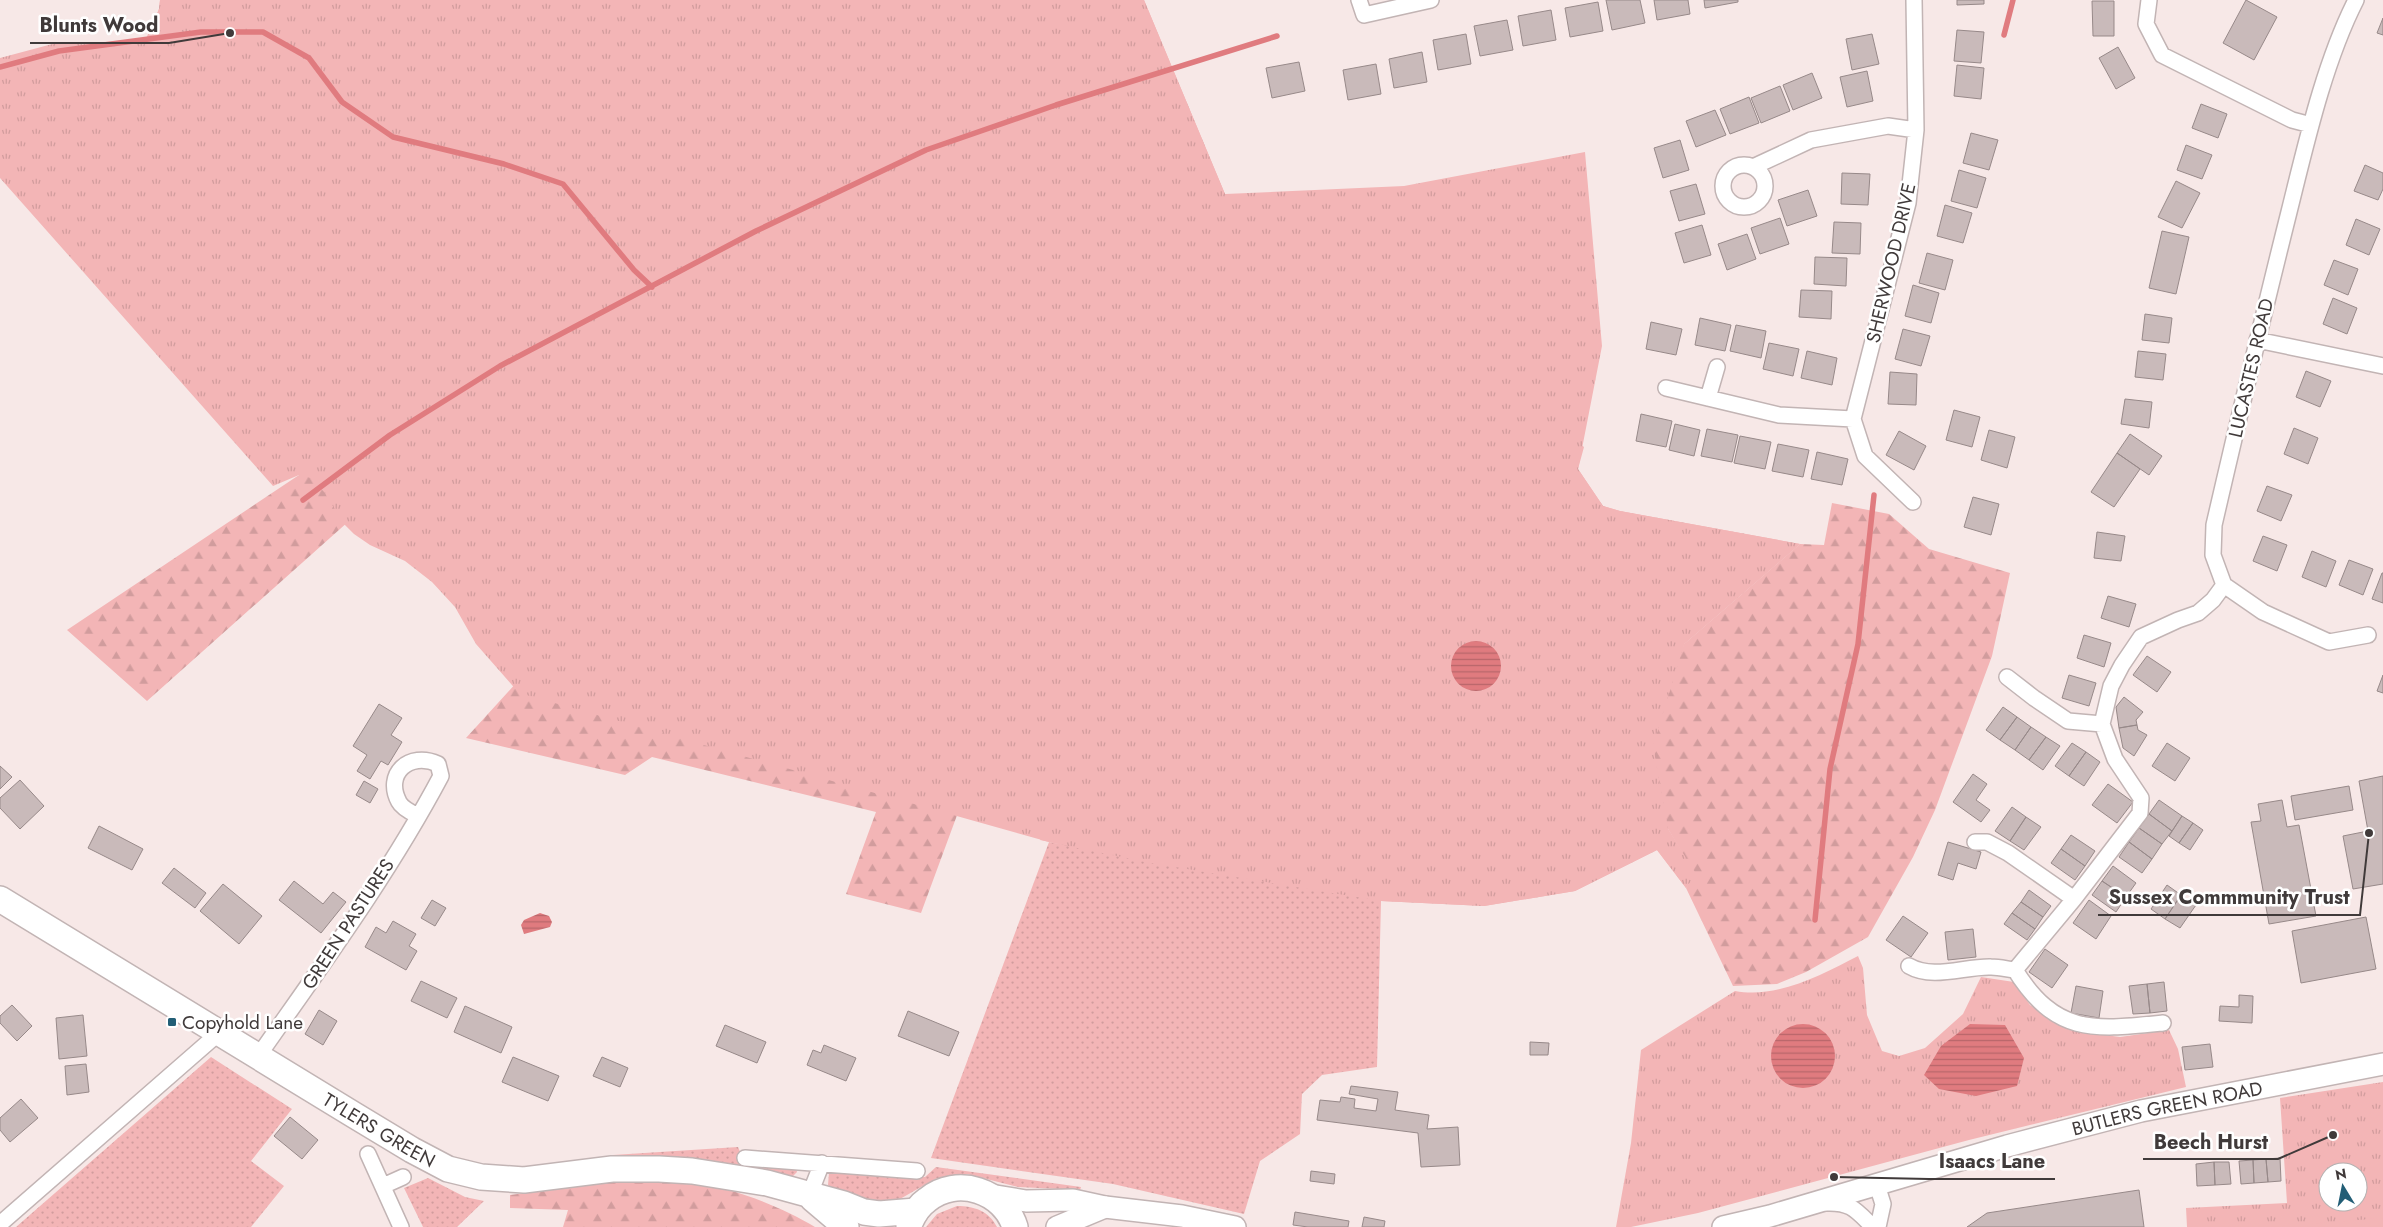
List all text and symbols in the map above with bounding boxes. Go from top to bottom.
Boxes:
callout: Blunts Wood [30,8,169,43]
text: Blunts Wood [40,11,158,40]
street label: SHERWOOD DRIVE [1859,180,1923,346]
street label: LUCASTES ROAD [2222,296,2280,440]
street label: GREEN PASTURES [296,853,400,995]
callout: Sussex Commmunity Trust [2098,880,2360,915]
text: Sussex Commmunity Trust [2108,883,2350,912]
place label: Copyhold Lane [182,1009,303,1036]
marker: Copyhold Lane [166,1016,178,1028]
street label: BUTLERS GREEN ROAD [2069,1074,2265,1142]
street label: TYLERS GREEN [318,1086,440,1174]
callout: Beech Hurst [2143,1124,2278,1159]
text: Beech Hurst [2154,1128,2269,1157]
callout: Isaacs Lane [1929,1144,2055,1179]
text: Isaacs Lane [1939,1147,2045,1176]
north arrow [2318,1162,2368,1212]
text: N [2334,1163,2348,1185]

